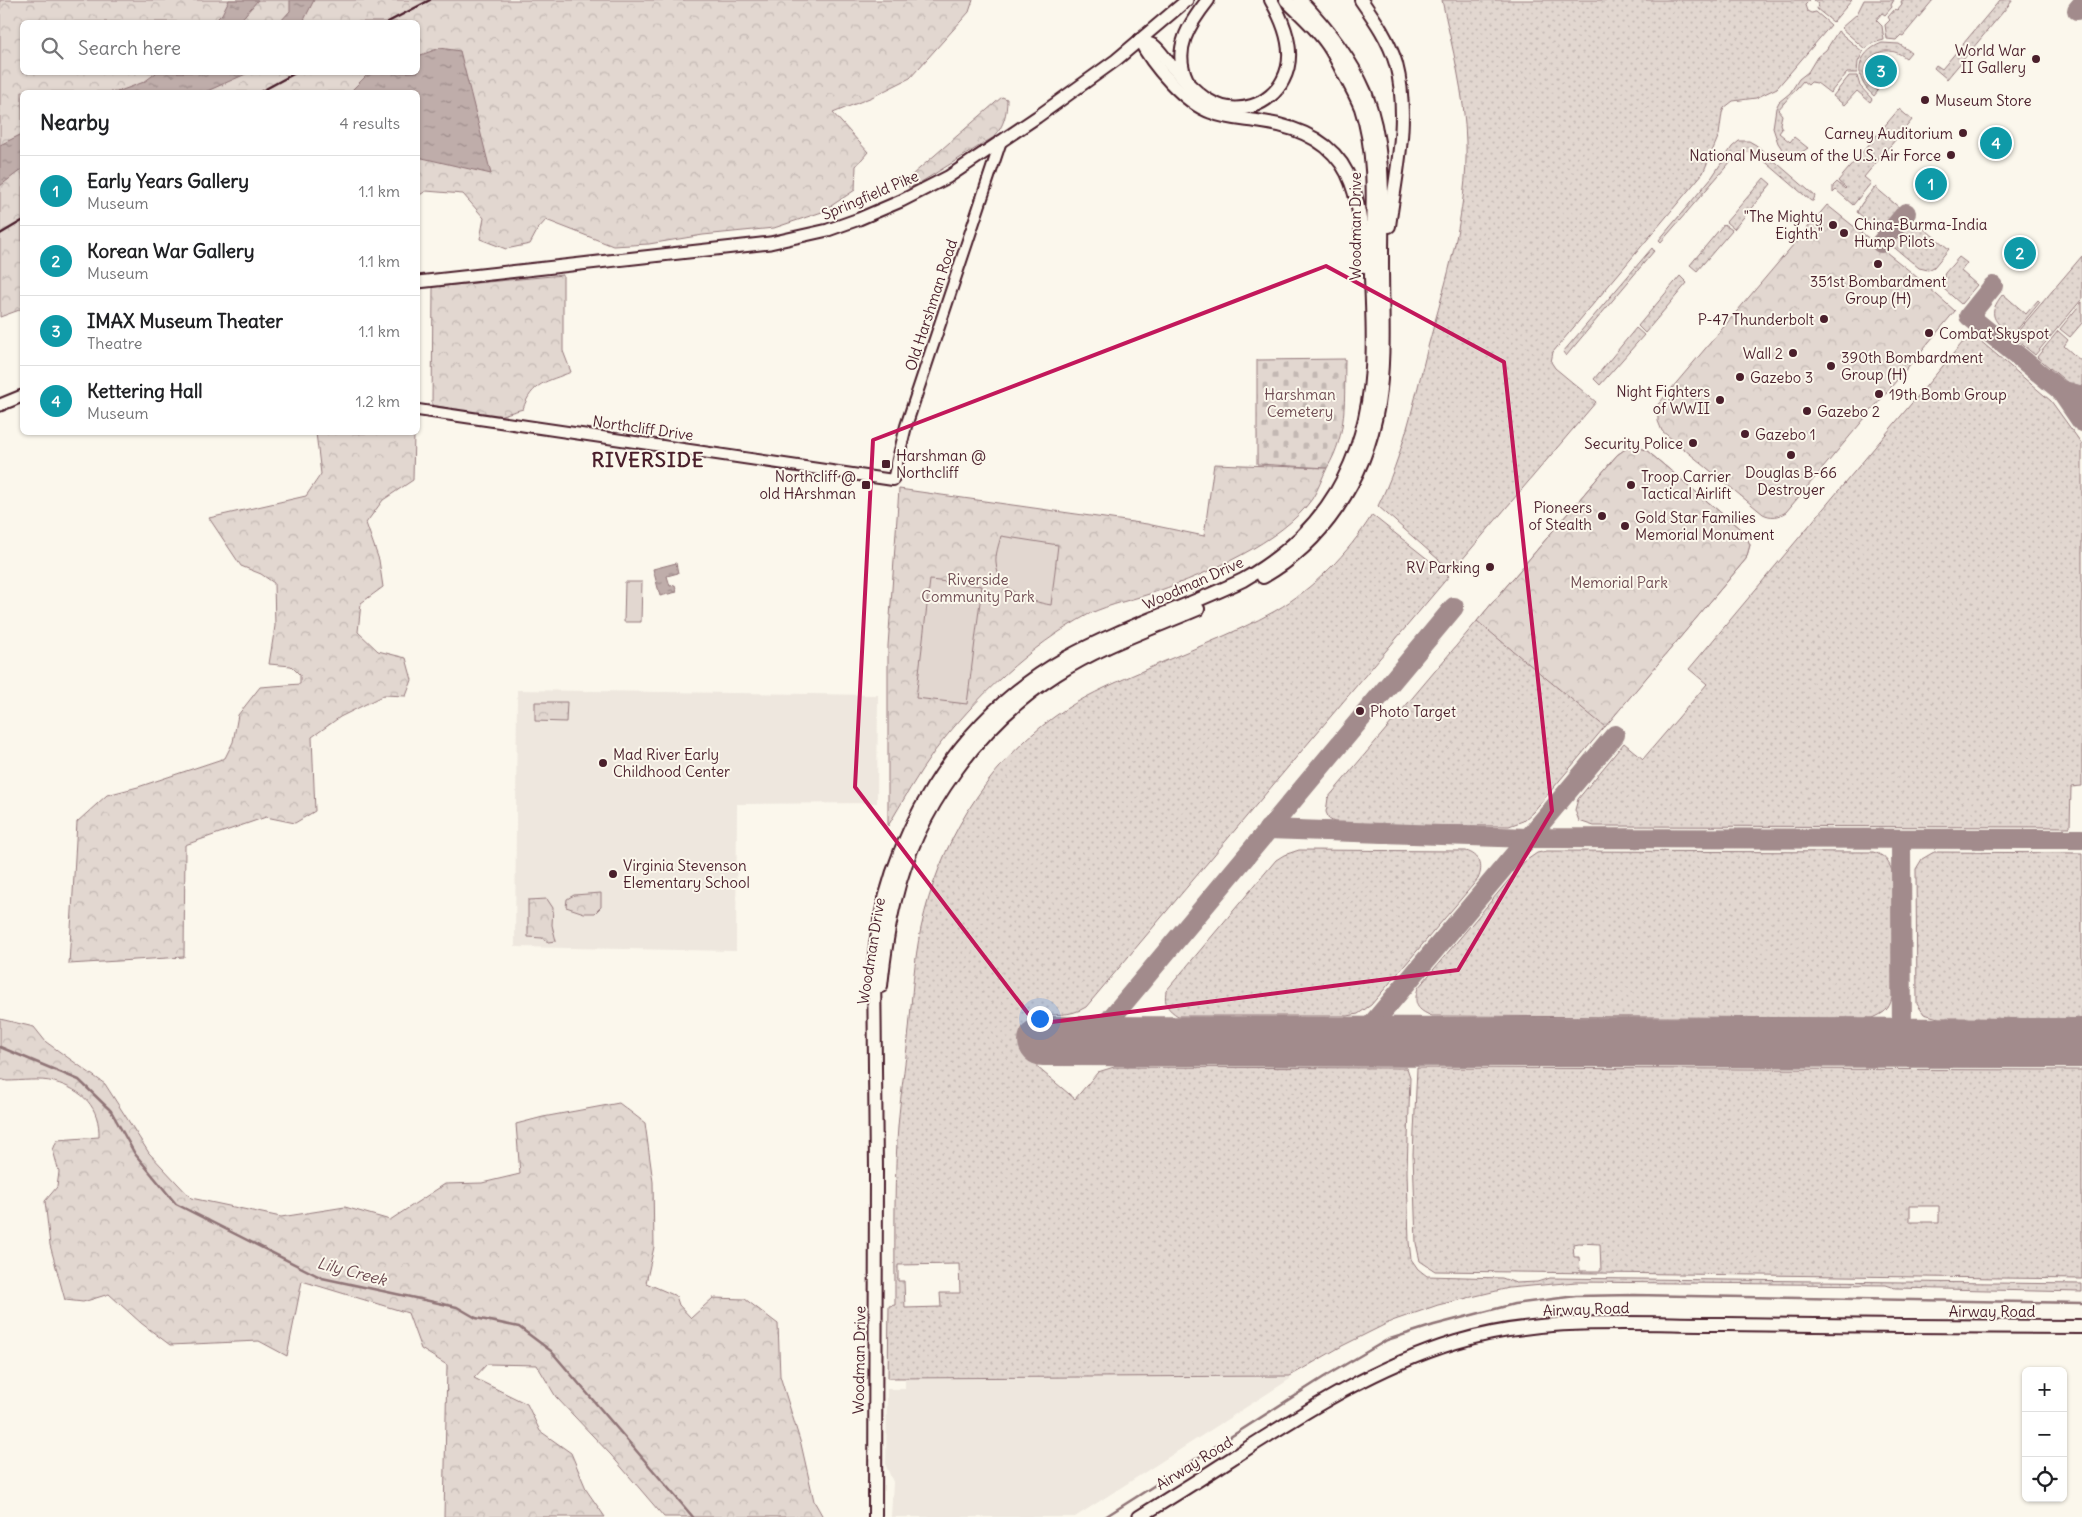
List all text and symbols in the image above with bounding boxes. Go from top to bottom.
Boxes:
search box [20,20,420,75]
icon: search [38,34,66,62]
text: Search here [78,36,181,60]
place label: World War II Gallery [1955,41,2026,77]
pin: 3 [1865,52,1897,90]
marker: World War II Gallery [2030,53,2042,65]
place label: Museum Store [1935,91,2032,110]
marker: Museum Store [1919,94,1931,106]
text: Nearby [40,109,110,136]
text: 4 results [339,113,400,133]
place label: Carney Auditorium [1824,124,1953,143]
pin: 4 [1980,124,2012,162]
marker: Carney Auditorium [1957,127,1969,139]
place label: National Museum of the U.S. Air Force [1689,146,1941,165]
marker: National Museum of the U.S. Air Force [1945,149,1957,161]
pin: 1 [1915,165,1947,203]
street label: Springfield Pike [819,166,921,224]
text: Early Years Gallery [87,169,249,193]
street label: Woodman Drive [1346,172,1365,280]
text: 1 [53,181,59,201]
text: 1.1 km [359,181,400,201]
text: Museum [87,193,149,213]
place label: "The Mighty Eighth" [1744,207,1823,243]
place label: China-Burma-India Hump Pilots [1854,215,1988,251]
marker: "The Mighty Eighth" [1827,219,1839,231]
marker: China-Burma-India Hump Pilots [1838,227,1850,239]
pin: 2 [2004,234,2036,272]
street label: Old Harshman Road [901,237,961,373]
text: Korean War Gallery [87,239,255,263]
text: 2 [52,251,60,271]
text: 1.1 km [359,251,400,271]
marker: 351st Bombardment Group (H) [1872,258,1884,270]
text: Museum [87,263,149,283]
place label: 351st Bombardment Group (H) [1810,272,1946,308]
text: IMAX Museum Theater [87,309,283,333]
place label: P-47 Thunderbolt [1698,310,1814,329]
marker: P-47 Thunderbolt [1818,313,1830,325]
text: 3 [51,321,61,341]
text: 1.1 km [359,321,400,341]
place label: Combat Skyspot [1939,324,2049,343]
marker: Combat Skyspot [1923,327,1935,339]
text: Theatre [87,333,142,353]
place label: Wall 2 [1743,344,1783,363]
marker: Wall 2 [1787,347,1799,359]
place label: 390th Bombardment Group (H) [1841,348,1983,384]
marker: 390th Bombardment Group (H) [1825,360,1837,372]
place label: Gazebo 3 [1750,368,1813,387]
marker: Gazebo 3 [1734,371,1746,383]
text: Kettering Hall [87,379,202,403]
place label: Night Fighters of WWII [1616,382,1710,418]
park label: Harshman Cemetery [1264,385,1336,421]
place label: 19th Bomb Group [1889,385,2007,404]
marker: 19th Bomb Group [1873,388,1885,400]
text: 4 [51,391,61,411]
text: 1.2 km [356,391,400,411]
marker: Night Fighters of WWII [1714,394,1726,406]
place label: Gazebo 2 [1817,402,1880,421]
text: Museum [87,403,149,423]
marker: Gazebo 2 [1801,405,1813,417]
street label: Northcliff Drive [591,412,695,444]
place label: Gazebo 1 [1755,425,1816,444]
marker: Gazebo 1 [1739,428,1751,440]
place label: Security Police [1584,434,1683,453]
marker: Security Police [1687,437,1699,449]
place label: Harshman @ Northcliff [896,446,986,482]
district label: RIVERSIDE [591,447,705,472]
marker: Douglas B-66 Destroyer [1785,449,1797,461]
marker: Harshman @ Northcliff [880,458,892,470]
place label: Douglas B-66 Destroyer [1745,463,1837,499]
place label: Northcliff @ old HArshman [759,467,856,503]
place label: Troop Carrier Tactical Airlift [1641,467,1731,503]
marker: Northcliff @ old HArshman [860,479,872,491]
marker: Troop Carrier Tactical Airlift [1625,479,1637,491]
place label: Pioneers of Stealth [1528,498,1592,534]
place label: Gold Star Families Memorial Monument [1635,508,1774,544]
marker: Pioneers of Stealth [1596,510,1608,522]
marker: Gold Star Families Memorial Monument [1619,520,1631,532]
street label: Woodman Drive [1140,552,1246,614]
place label: RV Parking [1406,558,1480,577]
marker: RV Parking [1484,561,1496,573]
park label: Riverside Community Park [921,570,1035,606]
park label: Memorial Park [1570,573,1668,592]
place label: Photo Target [1370,702,1456,721]
marker: Photo Target [1354,705,1366,717]
place label: Mad River Early Childhood Center [613,745,730,781]
marker: Mad River Early Childhood Center [597,757,609,769]
place label: Virginia Stevenson Elementary School [623,856,750,892]
marker: Virginia Stevenson Elementary School [607,868,619,880]
street label: Woodman Drive [853,896,889,1006]
your location [1027,1006,1053,1032]
water label: Lily Creek [315,1252,390,1290]
street label: Airway Road [1542,1298,1630,1320]
street label: Airway Road [1949,1302,2036,1321]
street label: Woodman Drive [849,1306,869,1414]
map controls [2022,1367,2067,1502]
button: + [2022,1367,2067,1412]
button: − [2022,1412,2067,1457]
street label: Airway Road [1152,1432,1236,1494]
button: locate [2022,1457,2067,1502]

